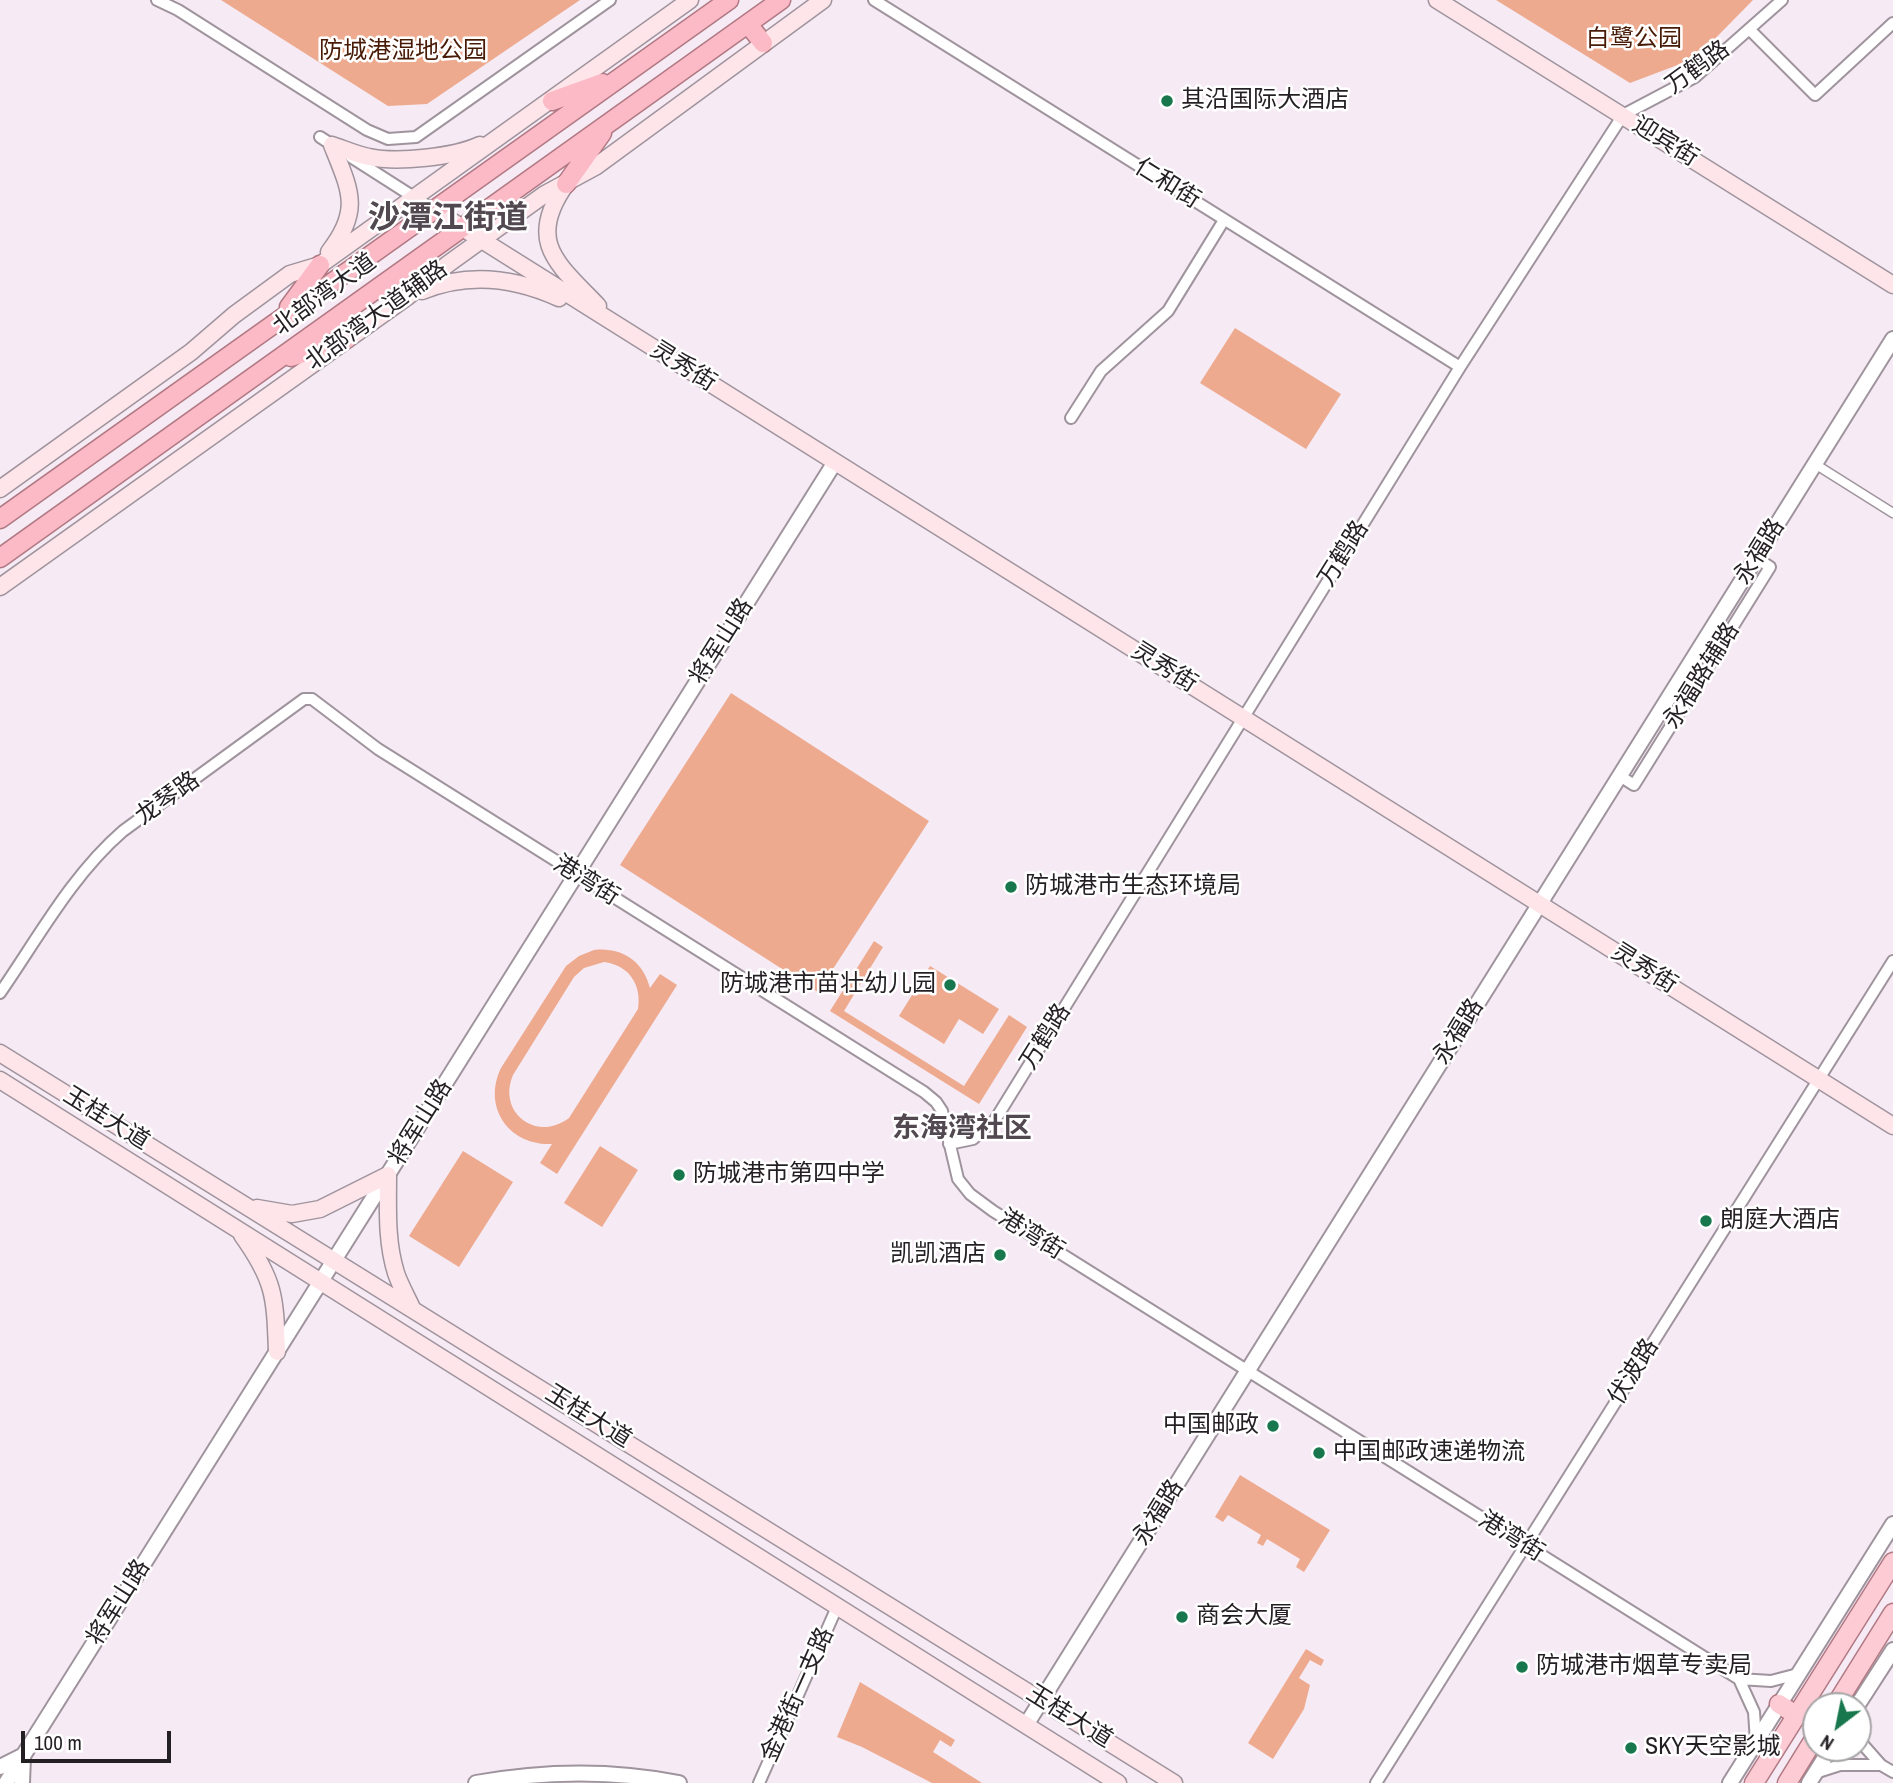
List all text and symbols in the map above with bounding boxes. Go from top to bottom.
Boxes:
park label: 白鹭公园 [1586,26,1682,54]
street label: 万鹤路 [1660,35,1736,101]
park label: 防城港湿地公园 [319,38,487,66]
place label: 其沿国际大酒店 [1181,87,1349,115]
marker: 其沿国际大酒店 [1159,93,1175,109]
street label: 迎宾街 [1627,111,1703,173]
street label: 仁和街 [1129,153,1205,215]
district label: 沙潭江街道 [368,200,528,238]
street label: 北部湾大道 [268,248,382,342]
street label: 北部湾大道辅路 [301,255,453,377]
street label: 灵秀街 [645,336,721,398]
street label: 永福路 [1729,514,1791,590]
street label: 万鹤路 [1313,516,1375,592]
street label: 将军山路 [684,594,760,690]
street label: 永福路辅路 [1658,617,1746,735]
street label: 灵秀街 [1126,637,1202,699]
street label: 龙琴路 [130,766,206,832]
street label: 港湾街 [548,850,624,912]
place label: 防城港市生态环境局 [1025,873,1241,901]
marker: 防城港市生态环境局 [1003,879,1019,895]
street label: 灵秀街 [1606,938,1682,1000]
place label: 防城港市苗壮幼儿园 [720,971,936,999]
marker: 防城港市苗壮幼儿园 [942,977,958,993]
street label: 永福路 [1428,994,1490,1070]
street label: 万鹤路 [1015,999,1077,1075]
street label: 将军山路 [383,1075,459,1171]
street label: 玉桂大道 [58,1081,154,1157]
district label: 东海湾社区 [892,1112,1032,1146]
place label: 防城港市第四中学 [693,1161,885,1189]
marker: 防城港市第四中学 [671,1167,687,1183]
street label: 港湾街 [993,1204,1069,1266]
place label: 朗庭大酒店 [1720,1207,1840,1235]
marker: 朗庭大酒店 [1698,1213,1714,1229]
place label: 凯凯酒店 [890,1241,986,1269]
marker: 凯凯酒店 [992,1247,1008,1263]
street label: 伏波路 [1603,1334,1665,1410]
street label: 玉桂大道 [540,1379,636,1455]
place label: 中国邮政 [1163,1412,1259,1440]
marker: 中国邮政 [1265,1418,1281,1434]
place label: 中国邮政速递物流 [1333,1439,1525,1467]
marker: 中国邮政速递物流 [1311,1445,1327,1461]
street label: 永福路 [1128,1475,1190,1551]
street label: 港湾街 [1473,1506,1549,1568]
street label: 将军山路 [81,1555,157,1651]
place label: 商会大厦 [1196,1603,1292,1631]
marker: 商会大厦 [1174,1609,1190,1625]
street label: 金港街一支路 [756,1623,840,1767]
place label: 防城港市烟草专卖局 [1536,1653,1752,1681]
marker: 防城港市烟草专卖局 [1514,1659,1530,1675]
street label: 玉桂大道 [1021,1679,1117,1755]
north arrow [1802,1692,1872,1762]
scale bar [24,1716,175,1760]
text: 100 m [34,1728,82,1757]
text: N [1815,1729,1839,1757]
place label: SKY天空影城 [1645,1734,1780,1762]
marker: SKY天空影城 [1623,1740,1639,1756]

